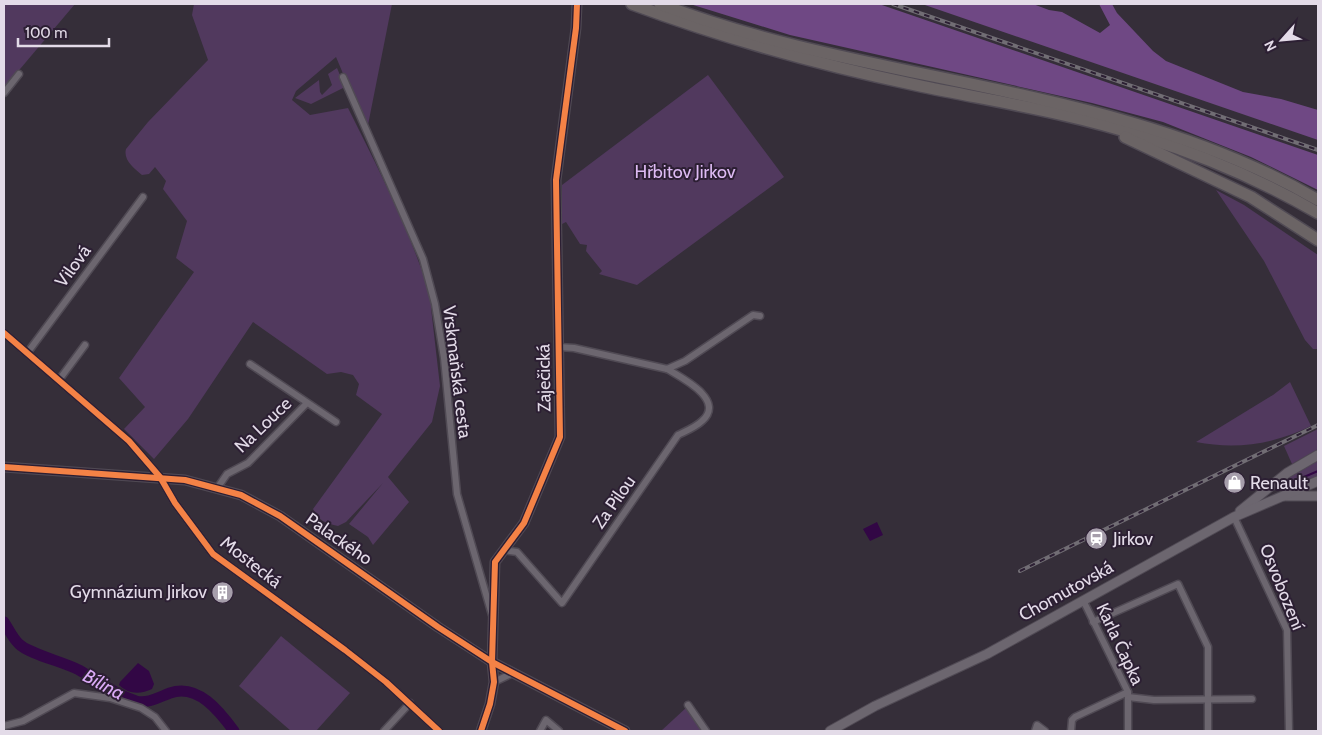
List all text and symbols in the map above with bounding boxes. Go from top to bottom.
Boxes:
scale bar [18,15,109,47]
north arrow [1257,15,1307,65]
text: 100 m [25,24,67,42]
text: N [1260,37,1281,54]
park label: Hřbitov Jirkov [634,161,736,183]
street label: Vilová [50,240,96,291]
street label: Vrskmaňská cesta [438,304,476,440]
street label: Zaječická [532,343,556,412]
street label: Na Louce [230,393,296,457]
street label: Za Pilou [588,471,640,533]
shop icon: Renault [1222,471,1246,495]
place label: Renault [1250,472,1308,494]
street label: Palackého [301,508,377,570]
station icon: Jirkov [1085,527,1109,551]
place label: Jirkov [1112,528,1153,550]
street label: Mostecká [216,531,286,593]
street label: Osvobození [1255,541,1309,633]
street label: Chomutovská [1015,556,1117,626]
building icon: Gymnázium Jirkov [211,580,235,604]
place label: Gymnázium Jirkov [70,581,207,603]
street label: Karla Čapka [1091,600,1149,689]
water label: Bílina [79,664,128,705]

